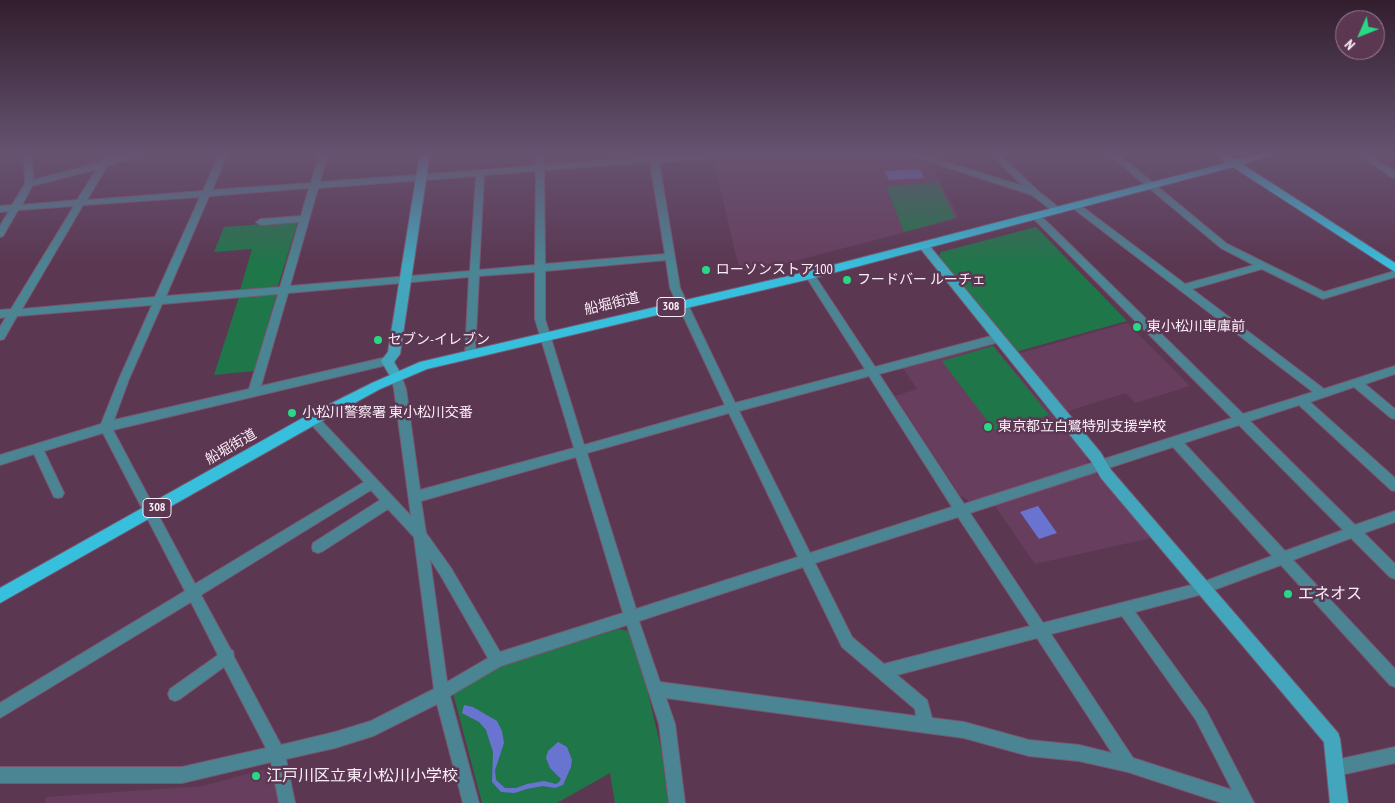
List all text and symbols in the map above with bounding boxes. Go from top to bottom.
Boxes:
north arrow [1335,10,1385,60]
text: N [1341,36,1359,54]
place label: ローソンストア100 [716,262,833,278]
marker: ローソンストア100 [700,264,712,276]
place label: フードバー ルーチェ [857,272,986,288]
marker: フードバー ルーチェ [841,274,853,286]
street label: 船堀街道 [583,290,641,318]
road number: 308 [657,298,685,316]
place label: 東小松川車庫前 [1147,319,1245,335]
marker: 東小松川車庫前 [1131,321,1143,333]
place label: セブン-イレブン [388,332,490,348]
marker: セブン-イレブン [372,334,384,346]
place label: 小松川警察署 東小松川交番 [302,405,473,421]
marker: 小松川警察署 東小松川交番 [286,407,298,419]
place label: 東京都立白鷺特別支援学校 [998,419,1166,435]
marker: 東京都立白鷺特別支援学校 [982,421,994,433]
street label: 船堀街道 [203,426,259,468]
road number: 308 [143,498,171,518]
place label: エネオス [1298,584,1362,604]
marker: エネオス [1282,588,1294,600]
place label: 江戸川区立東小松川小学校 [266,766,458,786]
marker: 江戸川区立東小松川小学校 [250,770,262,782]

